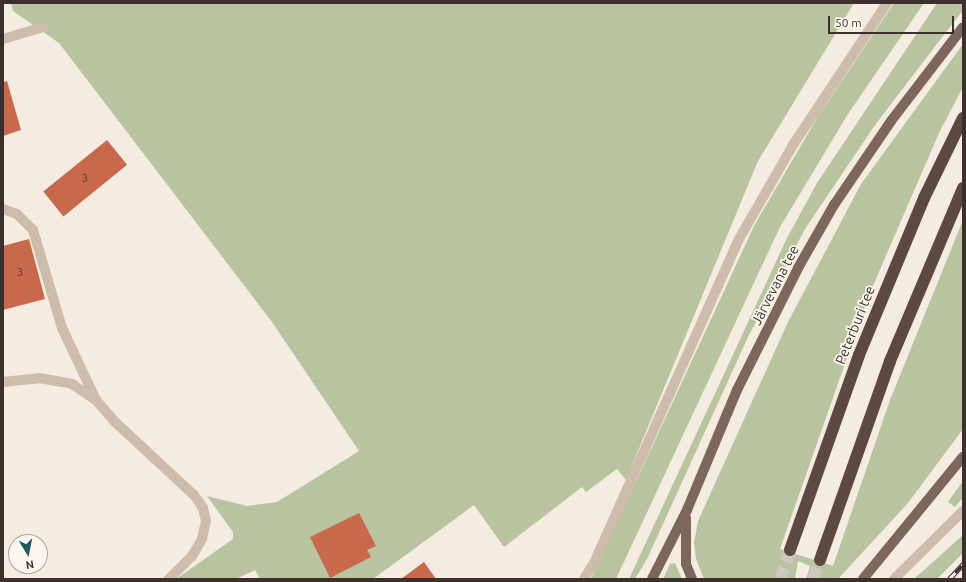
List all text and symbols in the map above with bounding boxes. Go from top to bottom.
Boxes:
scale bar [830,8,956,34]
text: 50 m [835,16,862,29]
house number: 3 [82,171,88,185]
street label: Järvevana tee [748,242,802,328]
house number: 3 [17,265,23,279]
street label: Peterburi tee [832,283,878,367]
north arrow [8,534,48,574]
text: N [25,558,35,571]

